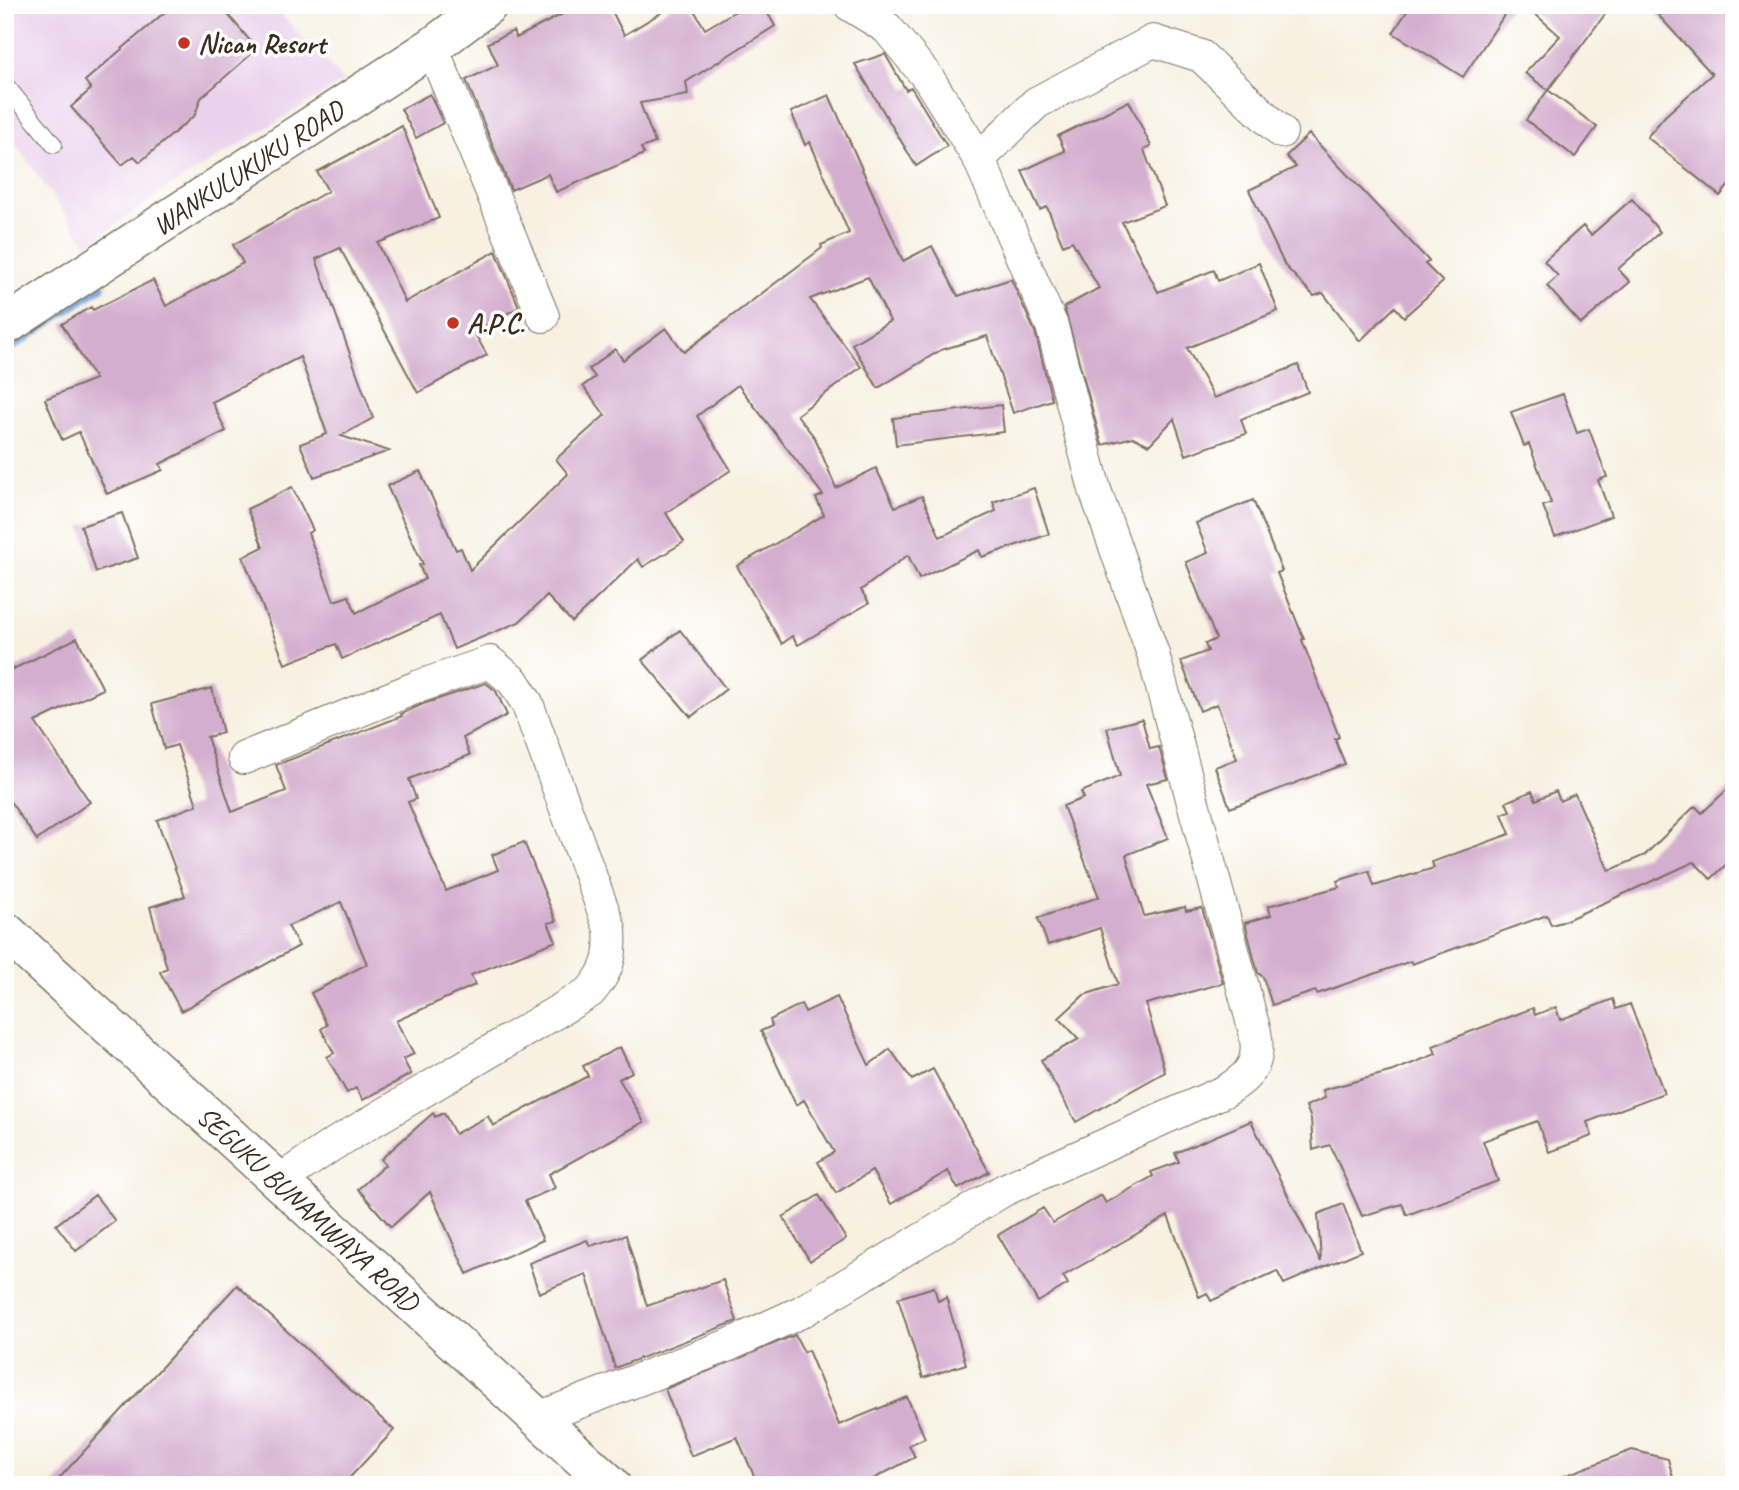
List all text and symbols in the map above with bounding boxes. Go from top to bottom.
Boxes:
place label: Nican Resort [198,26,329,61]
marker: Nican Resort [176,35,192,51]
street label: WANKULUKUKU ROAD [145,91,352,243]
place label: A.P.C. [467,306,525,341]
marker: A.P.C. [445,315,461,331]
street label: SEGUKU BUNAMWAYA ROAD [190,1098,429,1320]

